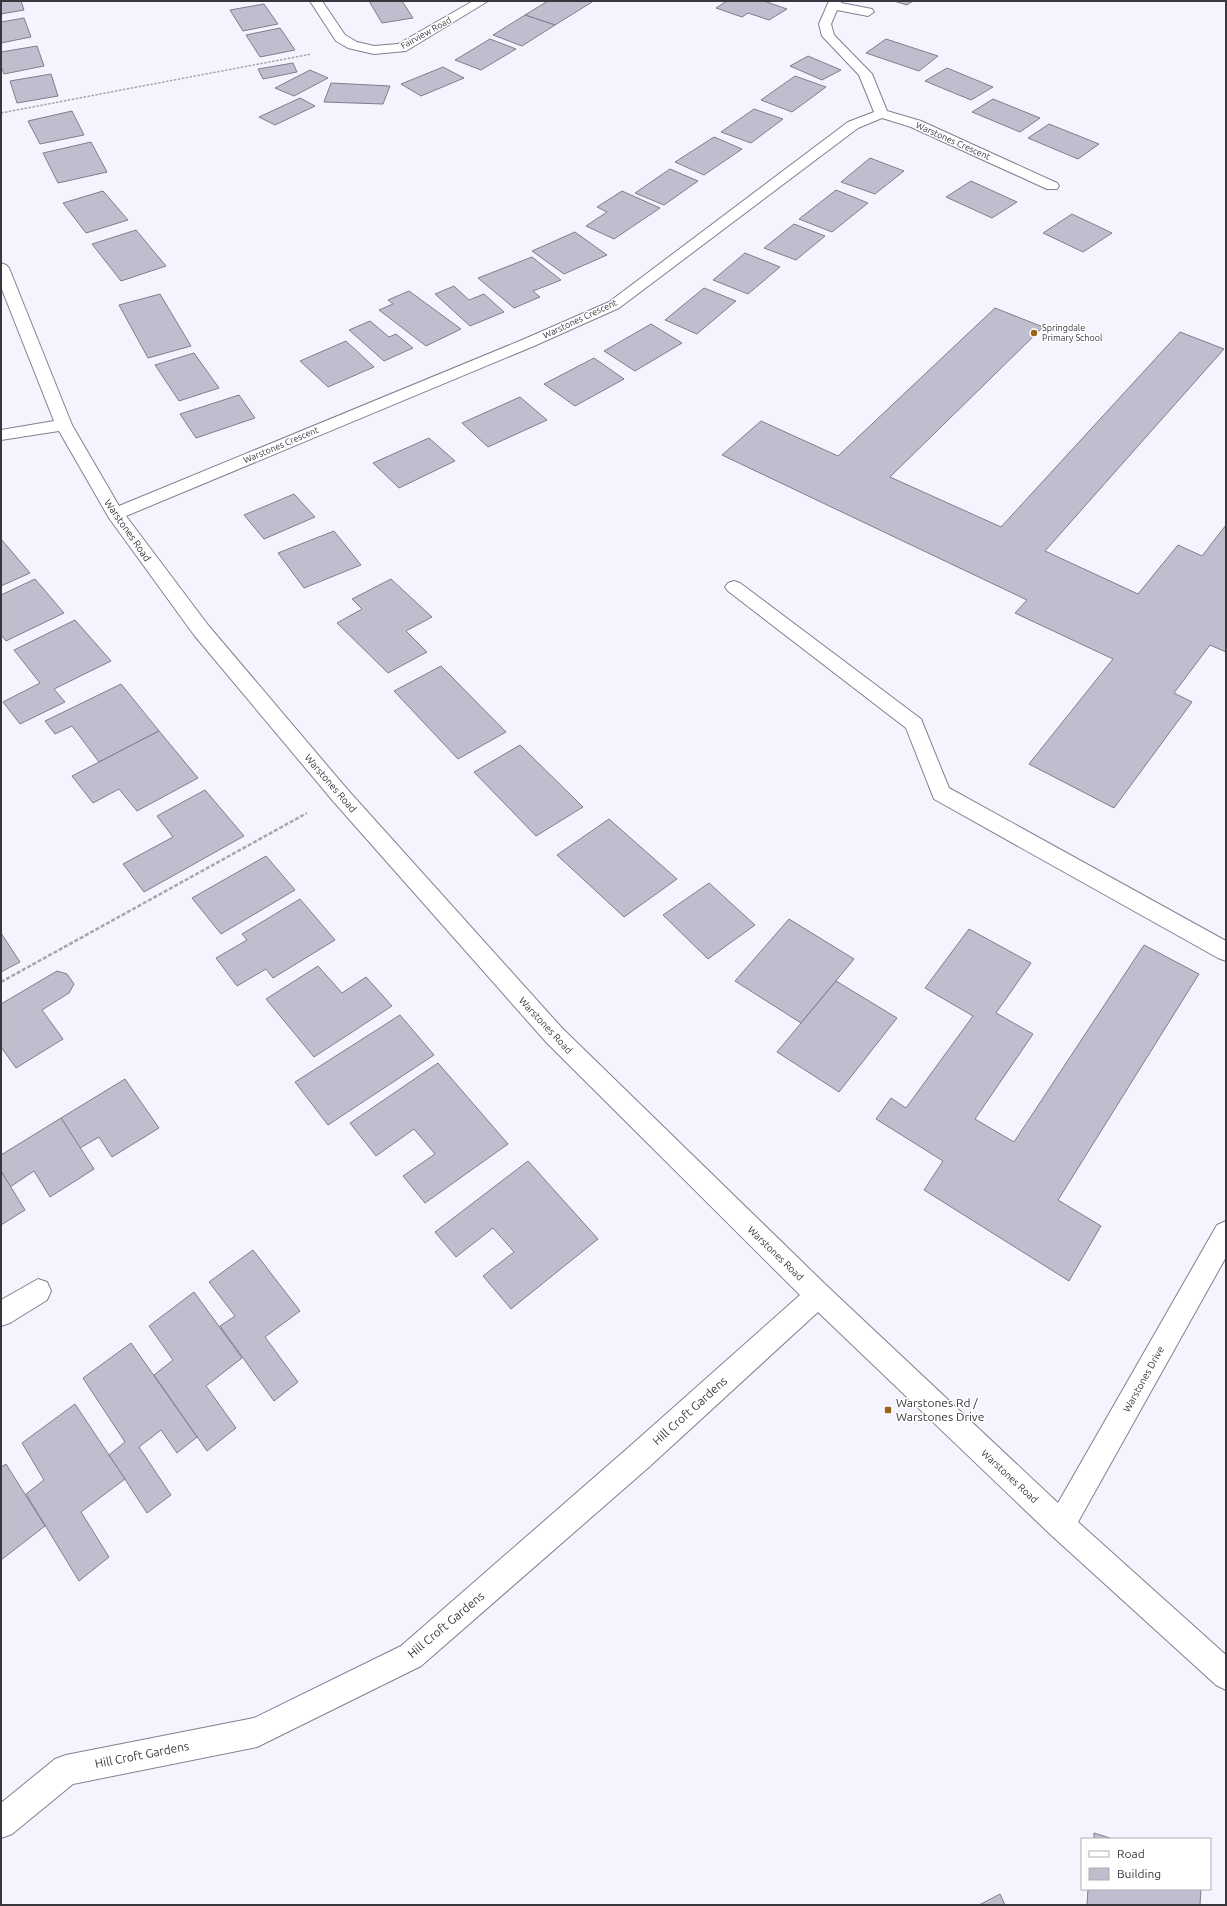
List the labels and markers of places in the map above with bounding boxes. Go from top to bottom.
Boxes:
place label: Springdale Primary School [1042,323,1103,343]
marker: Springdale Primary School [1029,328,1039,338]
place label: Warstones Rd / Warstones Drive [896,1396,984,1423]
marker: Warstones Rd / Warstones Drive [883,1405,893,1415]

